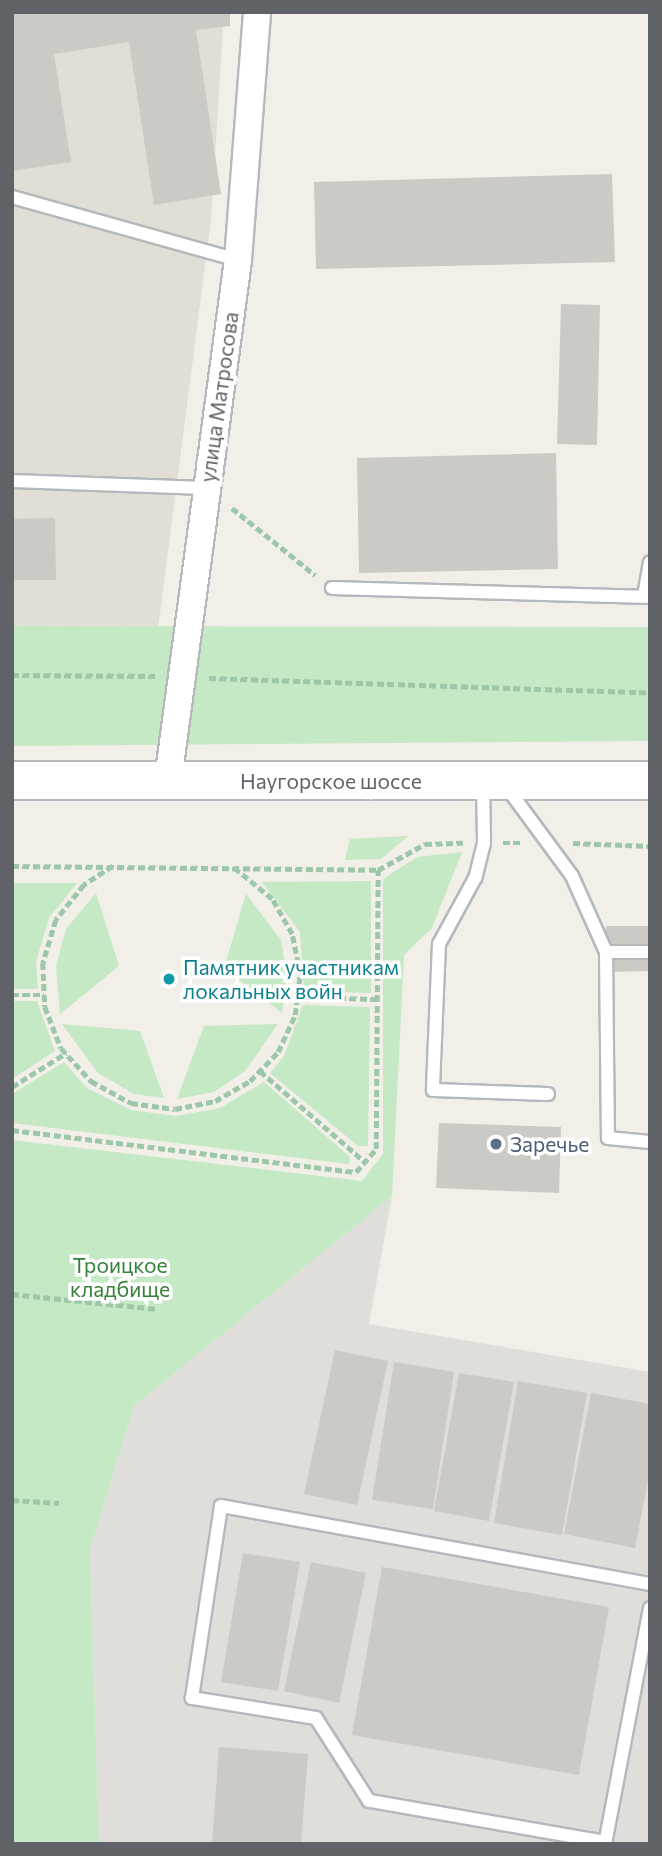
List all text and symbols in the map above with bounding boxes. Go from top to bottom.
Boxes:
street label: улица Матросова [195,310,243,484]
street label: Наугорское шоссе [240,768,422,794]
place label: Памятник участникам локальных войн [183,954,399,1004]
marker: Памятник участникам локальных войн [161,971,177,987]
place label: Заречье [510,1131,589,1157]
marker: Заречье [488,1136,504,1152]
park label: Троицкое кладбище [70,1252,170,1302]

